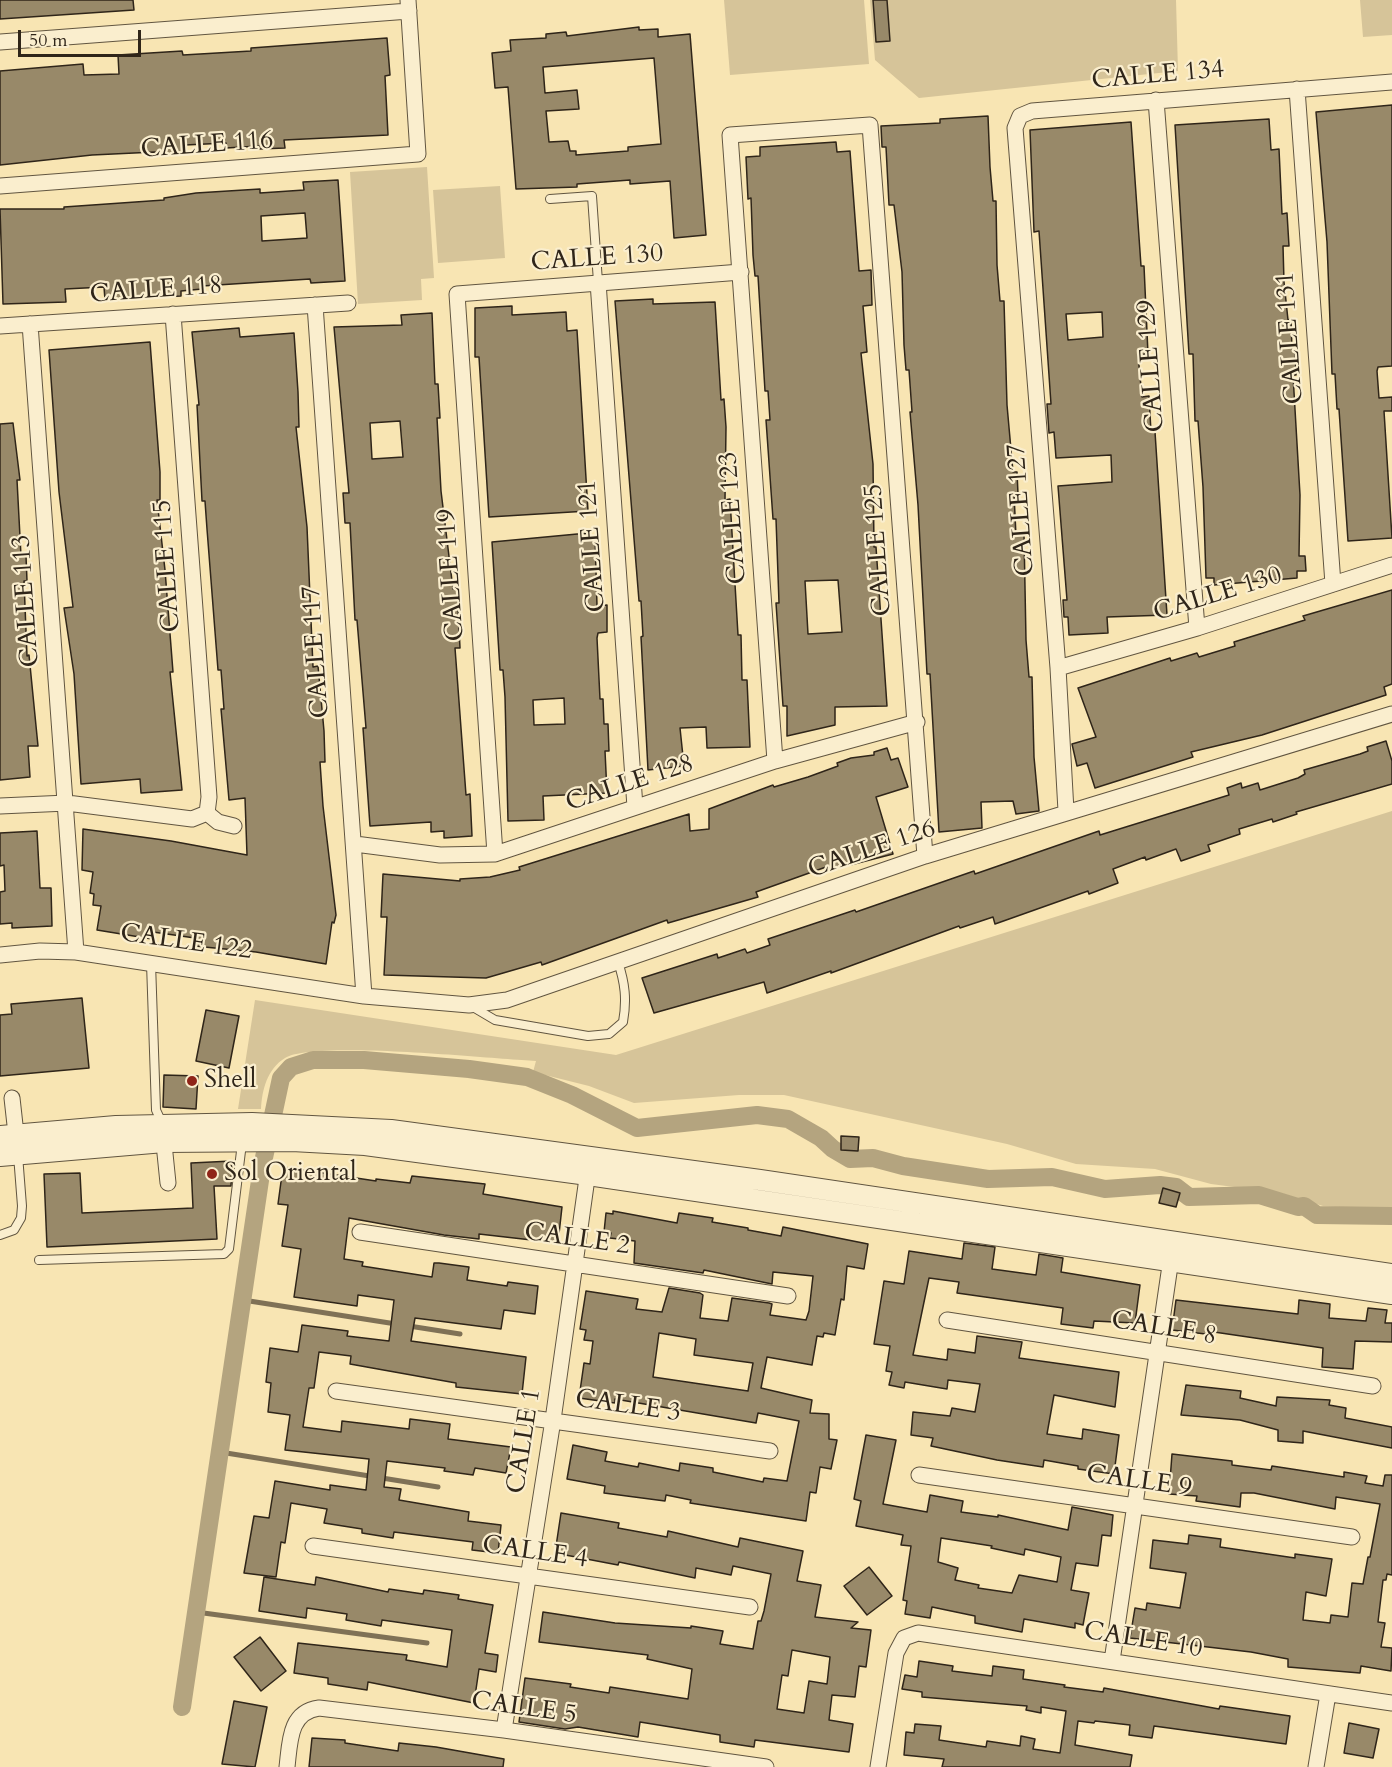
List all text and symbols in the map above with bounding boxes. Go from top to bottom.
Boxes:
scale bar [21,18,144,56]
text: 50 m [29,28,68,53]
street label: CALLE 134 [1090,55,1226,97]
street label: CALLE 116 [140,126,274,166]
street label: CALLE 130 [530,239,664,279]
street label: CALLE 118 [89,271,223,311]
street label: CALLE 131 [1271,271,1311,405]
street label: CALLE 129 [1132,299,1172,433]
street label: CALLE 127 [1002,443,1042,577]
street label: CALLE 123 [714,451,754,585]
street label: CALLE 121 [573,479,613,613]
street label: CALLE 125 [859,483,899,617]
street label: CALLE 115 [148,499,188,633]
street label: CALLE 119 [432,508,472,642]
street label: CALLE 113 [7,534,47,668]
street label: CALLE 130 [1150,561,1286,629]
street label: CALLE 117 [297,585,337,719]
street label: CALLE 128 [562,749,698,819]
street label: CALLE 126 [804,814,940,886]
street label: CALLE 122 [118,918,254,968]
place label: Shell [204,1065,256,1097]
marker: Shell [185,1074,199,1088]
place label: Sol Oriental [224,1158,357,1190]
marker: Sol Oriental [205,1167,219,1181]
street label: CALLE 2 [522,1217,632,1263]
street label: CALLE 8 [1109,1305,1219,1353]
street label: CALLE 3 [573,1384,683,1430]
street label: CALLE 1 [501,1386,549,1496]
street label: CALLE 9 [1084,1459,1194,1505]
street label: CALLE 4 [480,1530,590,1576]
street label: CALLE 10 [1082,1616,1204,1666]
street label: CALLE 5 [469,1686,579,1732]

